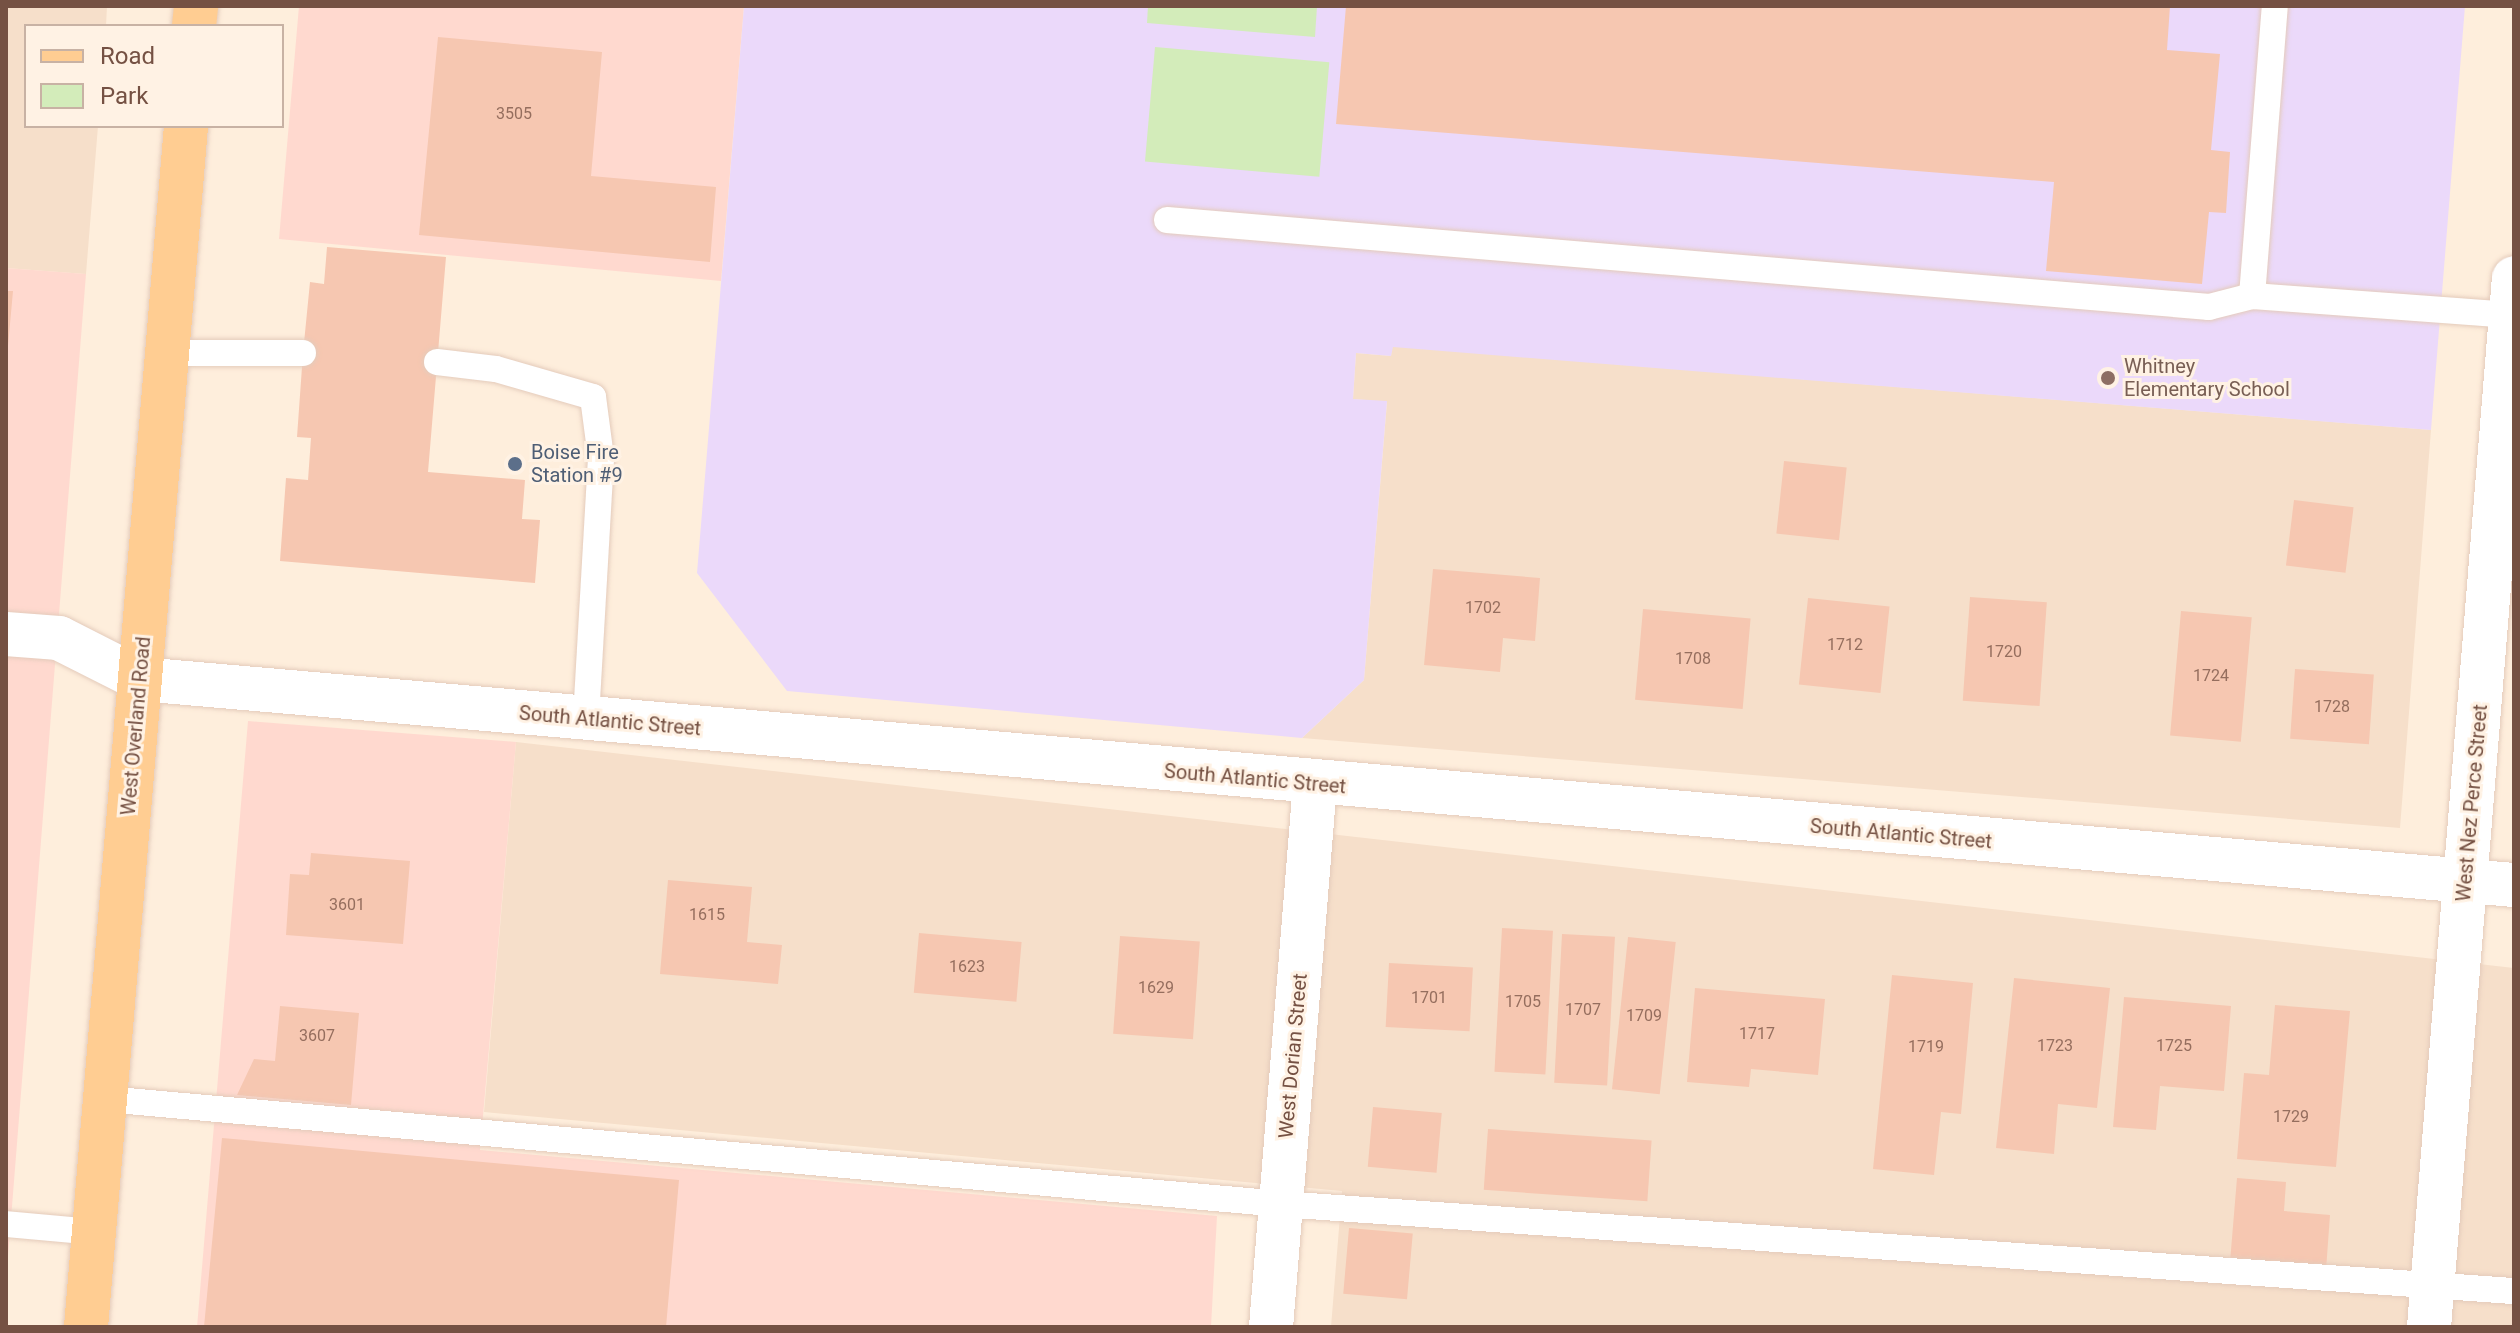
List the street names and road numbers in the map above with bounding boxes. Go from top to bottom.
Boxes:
street label: West Overland Road [116,636,156,816]
street label: South Atlantic Street [518,701,702,741]
street label: West Nez Perce Street [2451,703,2493,903]
street label: South Atlantic Street [1163,759,1347,799]
street label: South Atlantic Street [1809,814,1993,854]
street label: West Dorian Street [1274,972,1312,1140]

